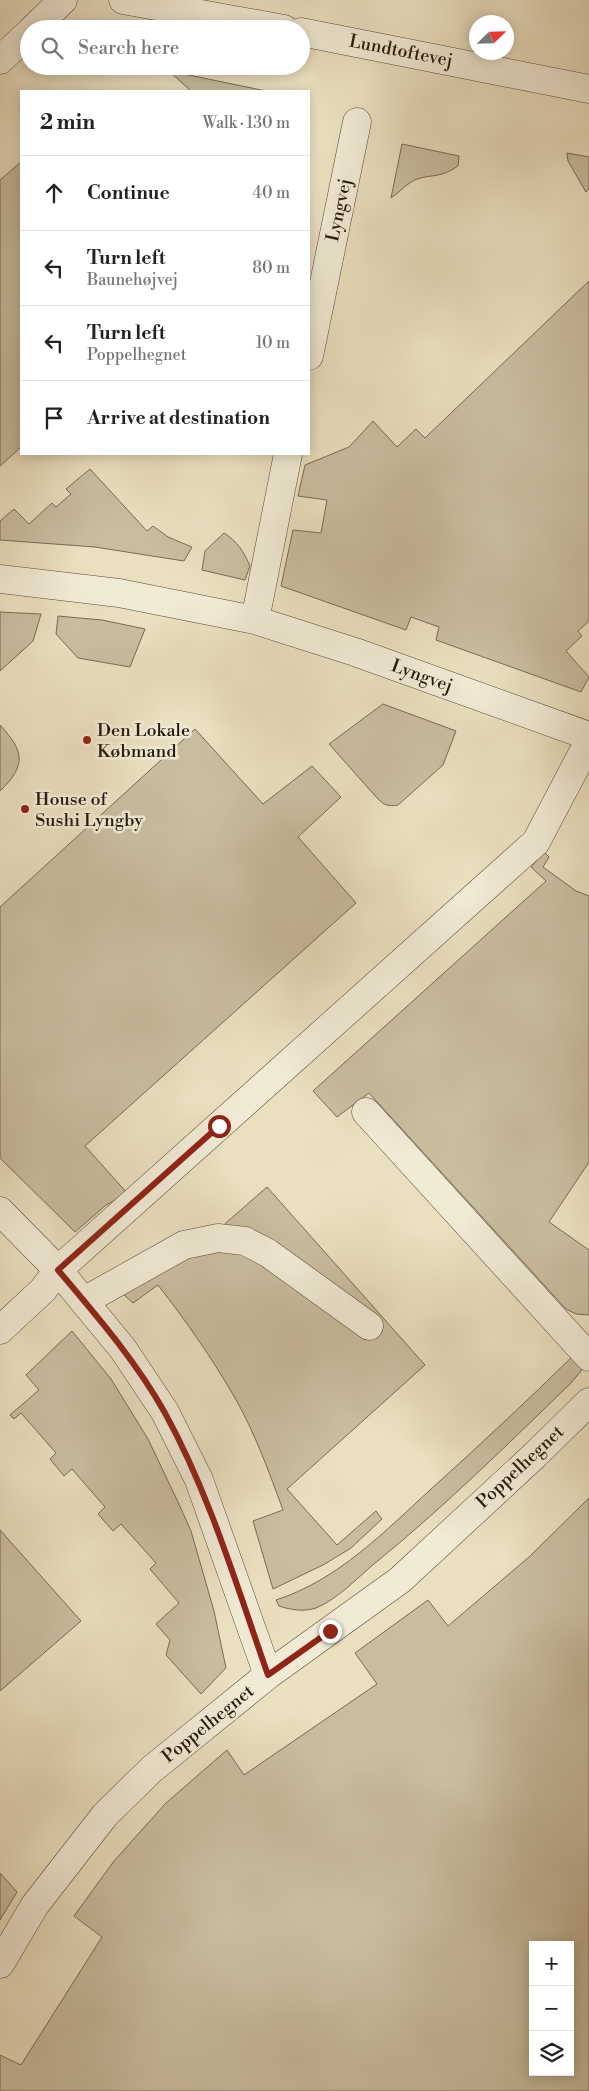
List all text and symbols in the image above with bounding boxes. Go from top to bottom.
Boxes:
north arrow [469,15,514,60]
search box [20,20,310,75]
street label: Lundtoftevej [347,30,455,72]
icon: search [38,34,66,62]
text: Search here [78,36,179,60]
text: 2 min [40,110,95,136]
text: Walk · 130 m [202,113,290,133]
street label: Lyngvej [321,176,357,244]
icon: ahead [40,179,68,207]
text: Continue [87,181,170,205]
text: 40 m [253,183,290,203]
text: Turn left [87,246,166,270]
icon: left [40,254,68,282]
text: 80 m [252,258,290,278]
text: Baunehøjvej [87,270,178,290]
text: Turn left [87,321,166,345]
icon: left [40,329,68,357]
text: 10 m [256,333,290,353]
text: Poppelhegnet [87,345,186,365]
icon: arrive [40,404,68,432]
text: Arrive at destination [87,406,270,430]
street label: Lyngvej [388,654,456,698]
place label: Den Lokale Købmand [97,719,190,763]
marker: Den Lokale Købmand [81,734,93,746]
place label: House of Sushi Lyngby [35,788,143,832]
marker: House of Sushi Lyngby [19,803,31,815]
route start [208,1115,231,1138]
street label: Poppelhegnet [471,1420,569,1514]
route end [319,1620,342,1643]
street label: Poppelhegnet [157,1680,259,1768]
map controls [529,1941,574,2076]
button: + [529,1941,574,1986]
button: − [529,1986,574,2031]
button: layers [529,2031,574,2076]

